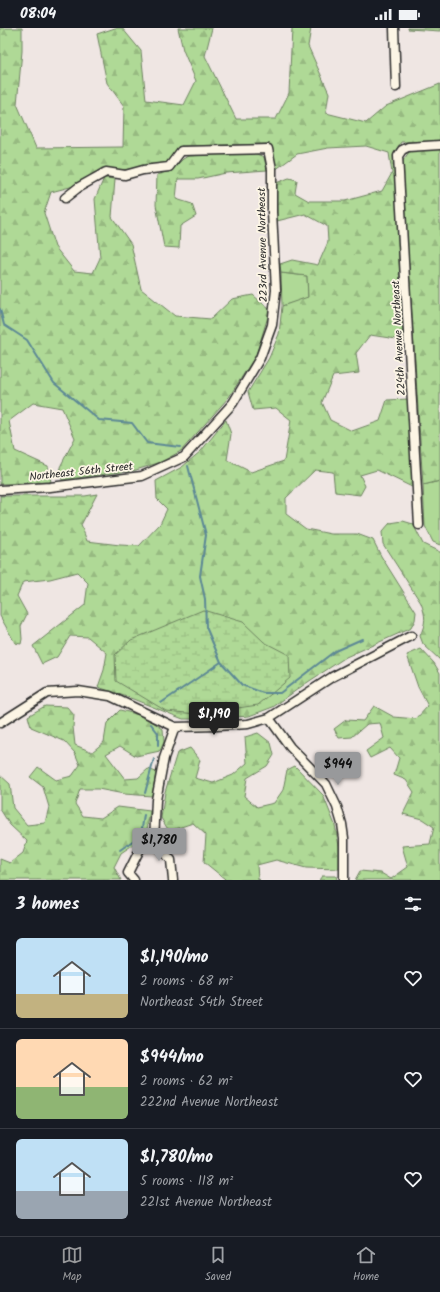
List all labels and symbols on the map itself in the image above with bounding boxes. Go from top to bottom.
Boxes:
street label: 223rd Avenue Northeast [253,187,273,302]
street label: 224th Avenue Northeast [387,279,411,396]
street label: Northeast 56th Street [28,458,135,486]
pin: $1,190 [181,702,247,736]
pin: $944 [314,752,362,786]
pin: $1,780 [126,828,192,862]

